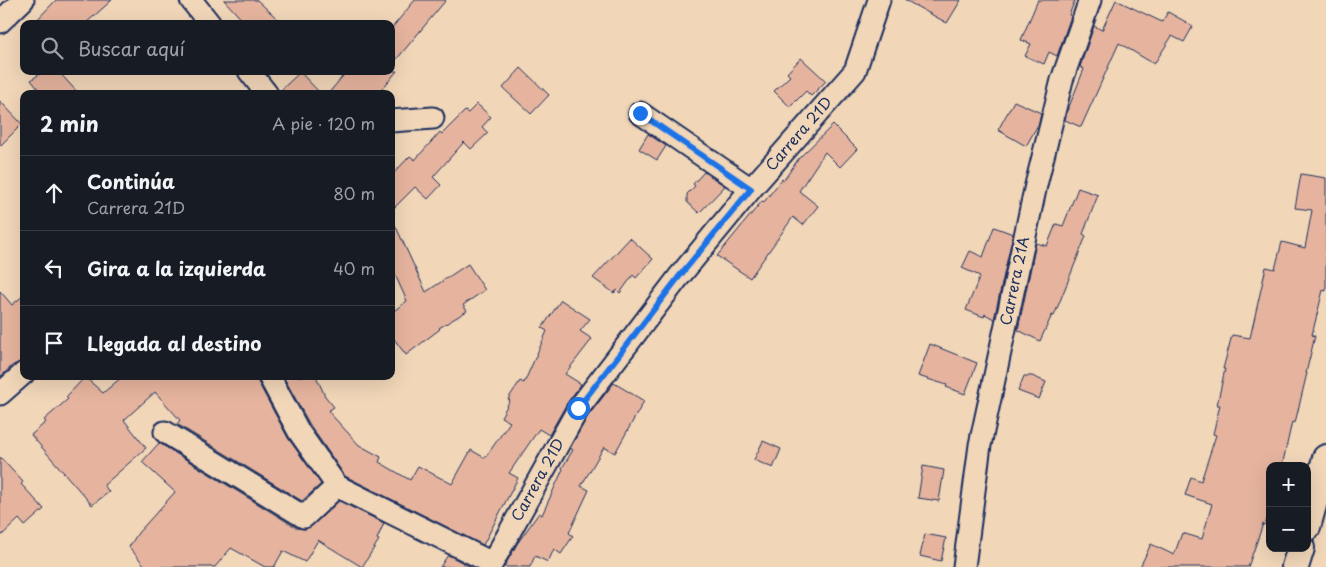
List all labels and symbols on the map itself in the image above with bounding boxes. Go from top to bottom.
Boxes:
street label: Carrera 21D [759,91,837,175]
route end [629,102,652,125]
street label: Carrera 21A [993,234,1034,327]
route start [567,397,590,420]
street label: Carrera 21D [504,433,569,525]

